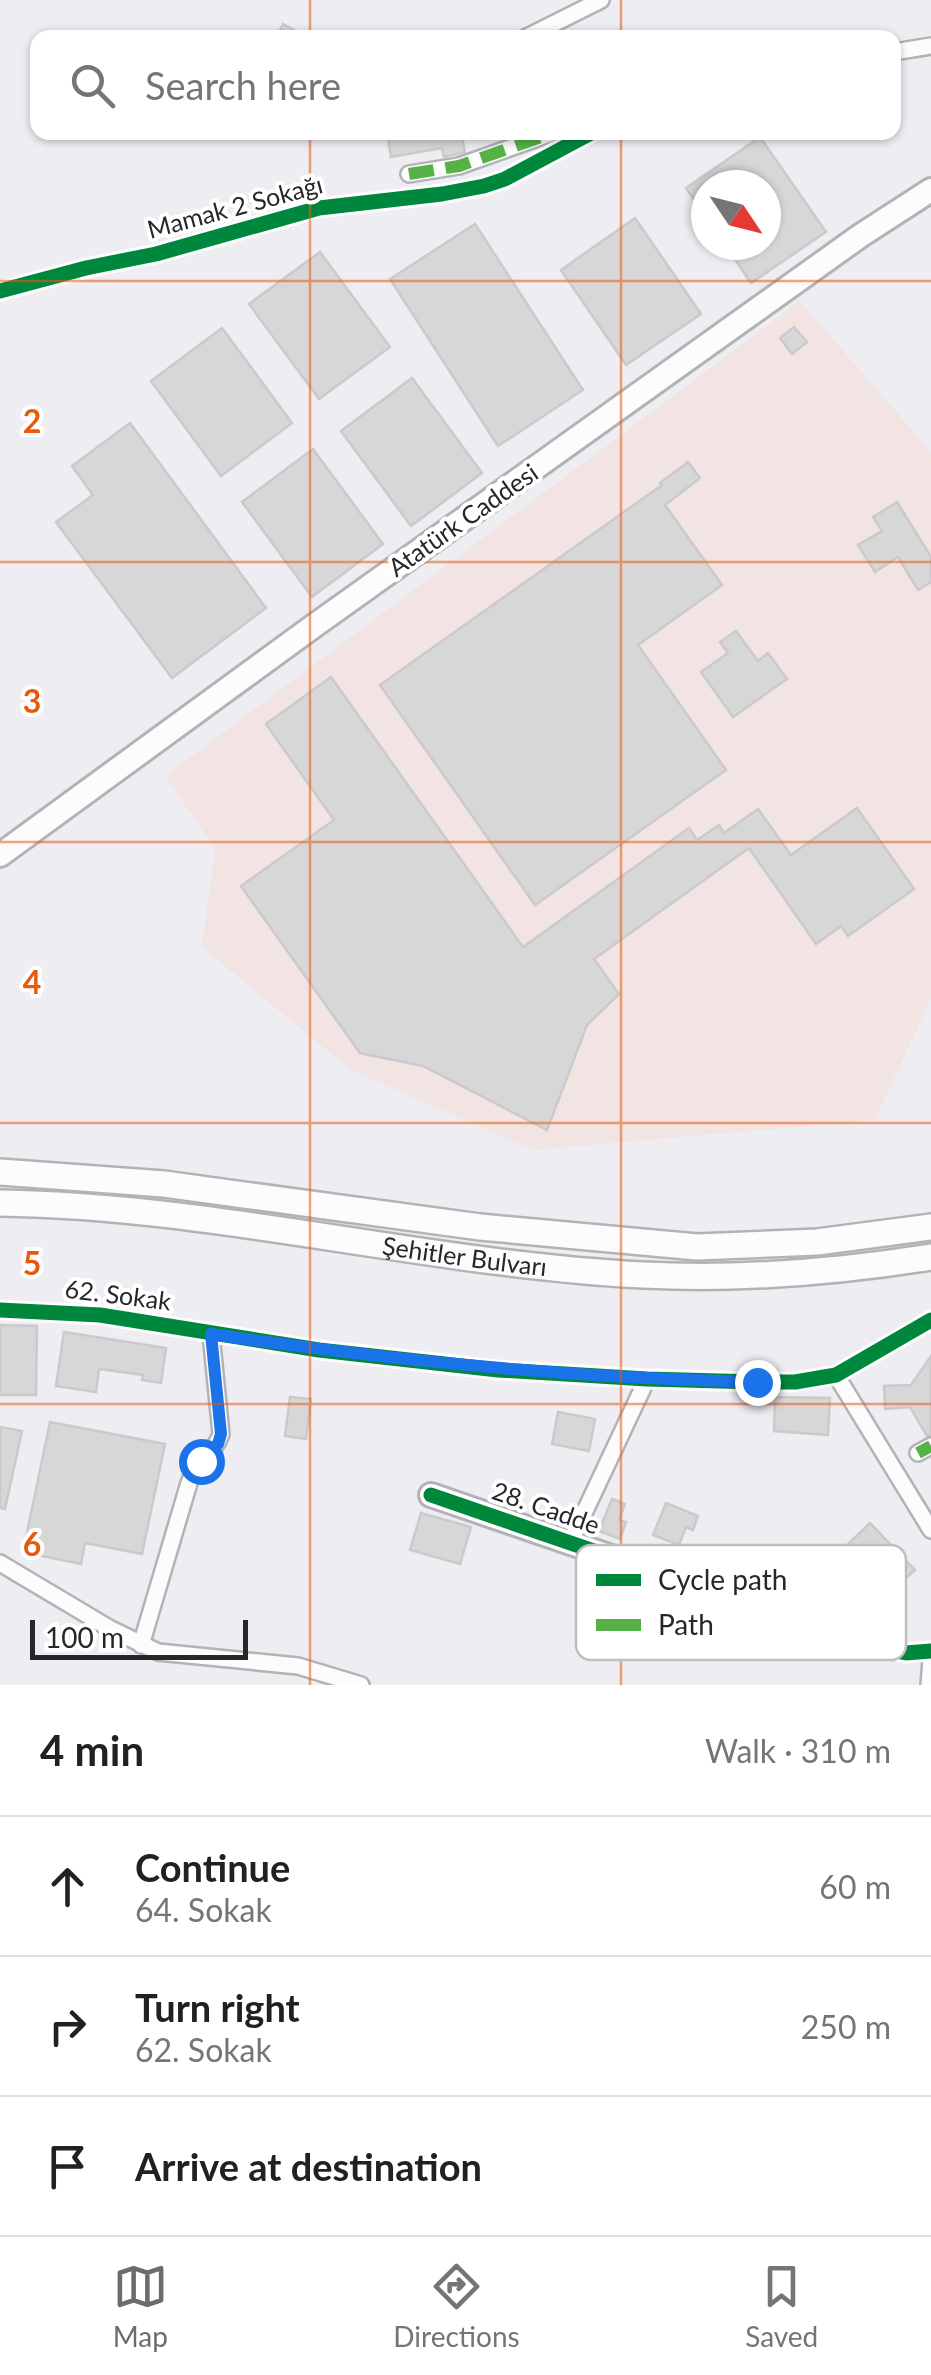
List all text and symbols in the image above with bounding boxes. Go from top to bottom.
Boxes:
search box [30,30,901,140]
icon: search [65,58,120,113]
text: Search here [145,62,341,108]
street label: Mamak 2 Sokağı [144,168,326,244]
north arrow [691,170,781,260]
text: 2 [23,401,41,440]
street label: Atatürk Caddesi [382,457,543,582]
text: 3 [23,681,41,720]
text: 4 [23,962,41,1001]
street label: Şehitler Bulvarı [380,1229,548,1281]
text: 5 [23,1243,41,1282]
street label: 62. Sokak [63,1273,173,1315]
route end [735,1360,781,1406]
route start [179,1439,225,1485]
street label: 28. Cadde [489,1475,604,1539]
text: 6 [23,1524,41,1563]
legend [576,1545,906,1660]
text: Cycle path [658,1562,787,1596]
text: Path [658,1607,714,1641]
scale bar [30,1615,248,1660]
text: 100 m [45,1620,124,1654]
text: 4 min [40,1725,144,1775]
text: Walk · 310 m [705,1731,891,1770]
text: Continue [135,1844,290,1890]
icon: ahead [40,1859,95,1914]
text: 60 m [819,1867,891,1906]
text: 64. Sokak [135,1890,272,1929]
text: Turn right [135,1984,300,2030]
icon: right [40,1999,95,2054]
text: 250 m [801,2007,891,2046]
text: 62. Sokak [135,2030,272,2069]
icon: arrive [40,2139,95,2194]
text: Arrive at destination [135,2143,482,2189]
tab: Map [113,2259,168,2353]
tab: Directions [393,2259,520,2353]
tab: Saved [745,2259,818,2353]

